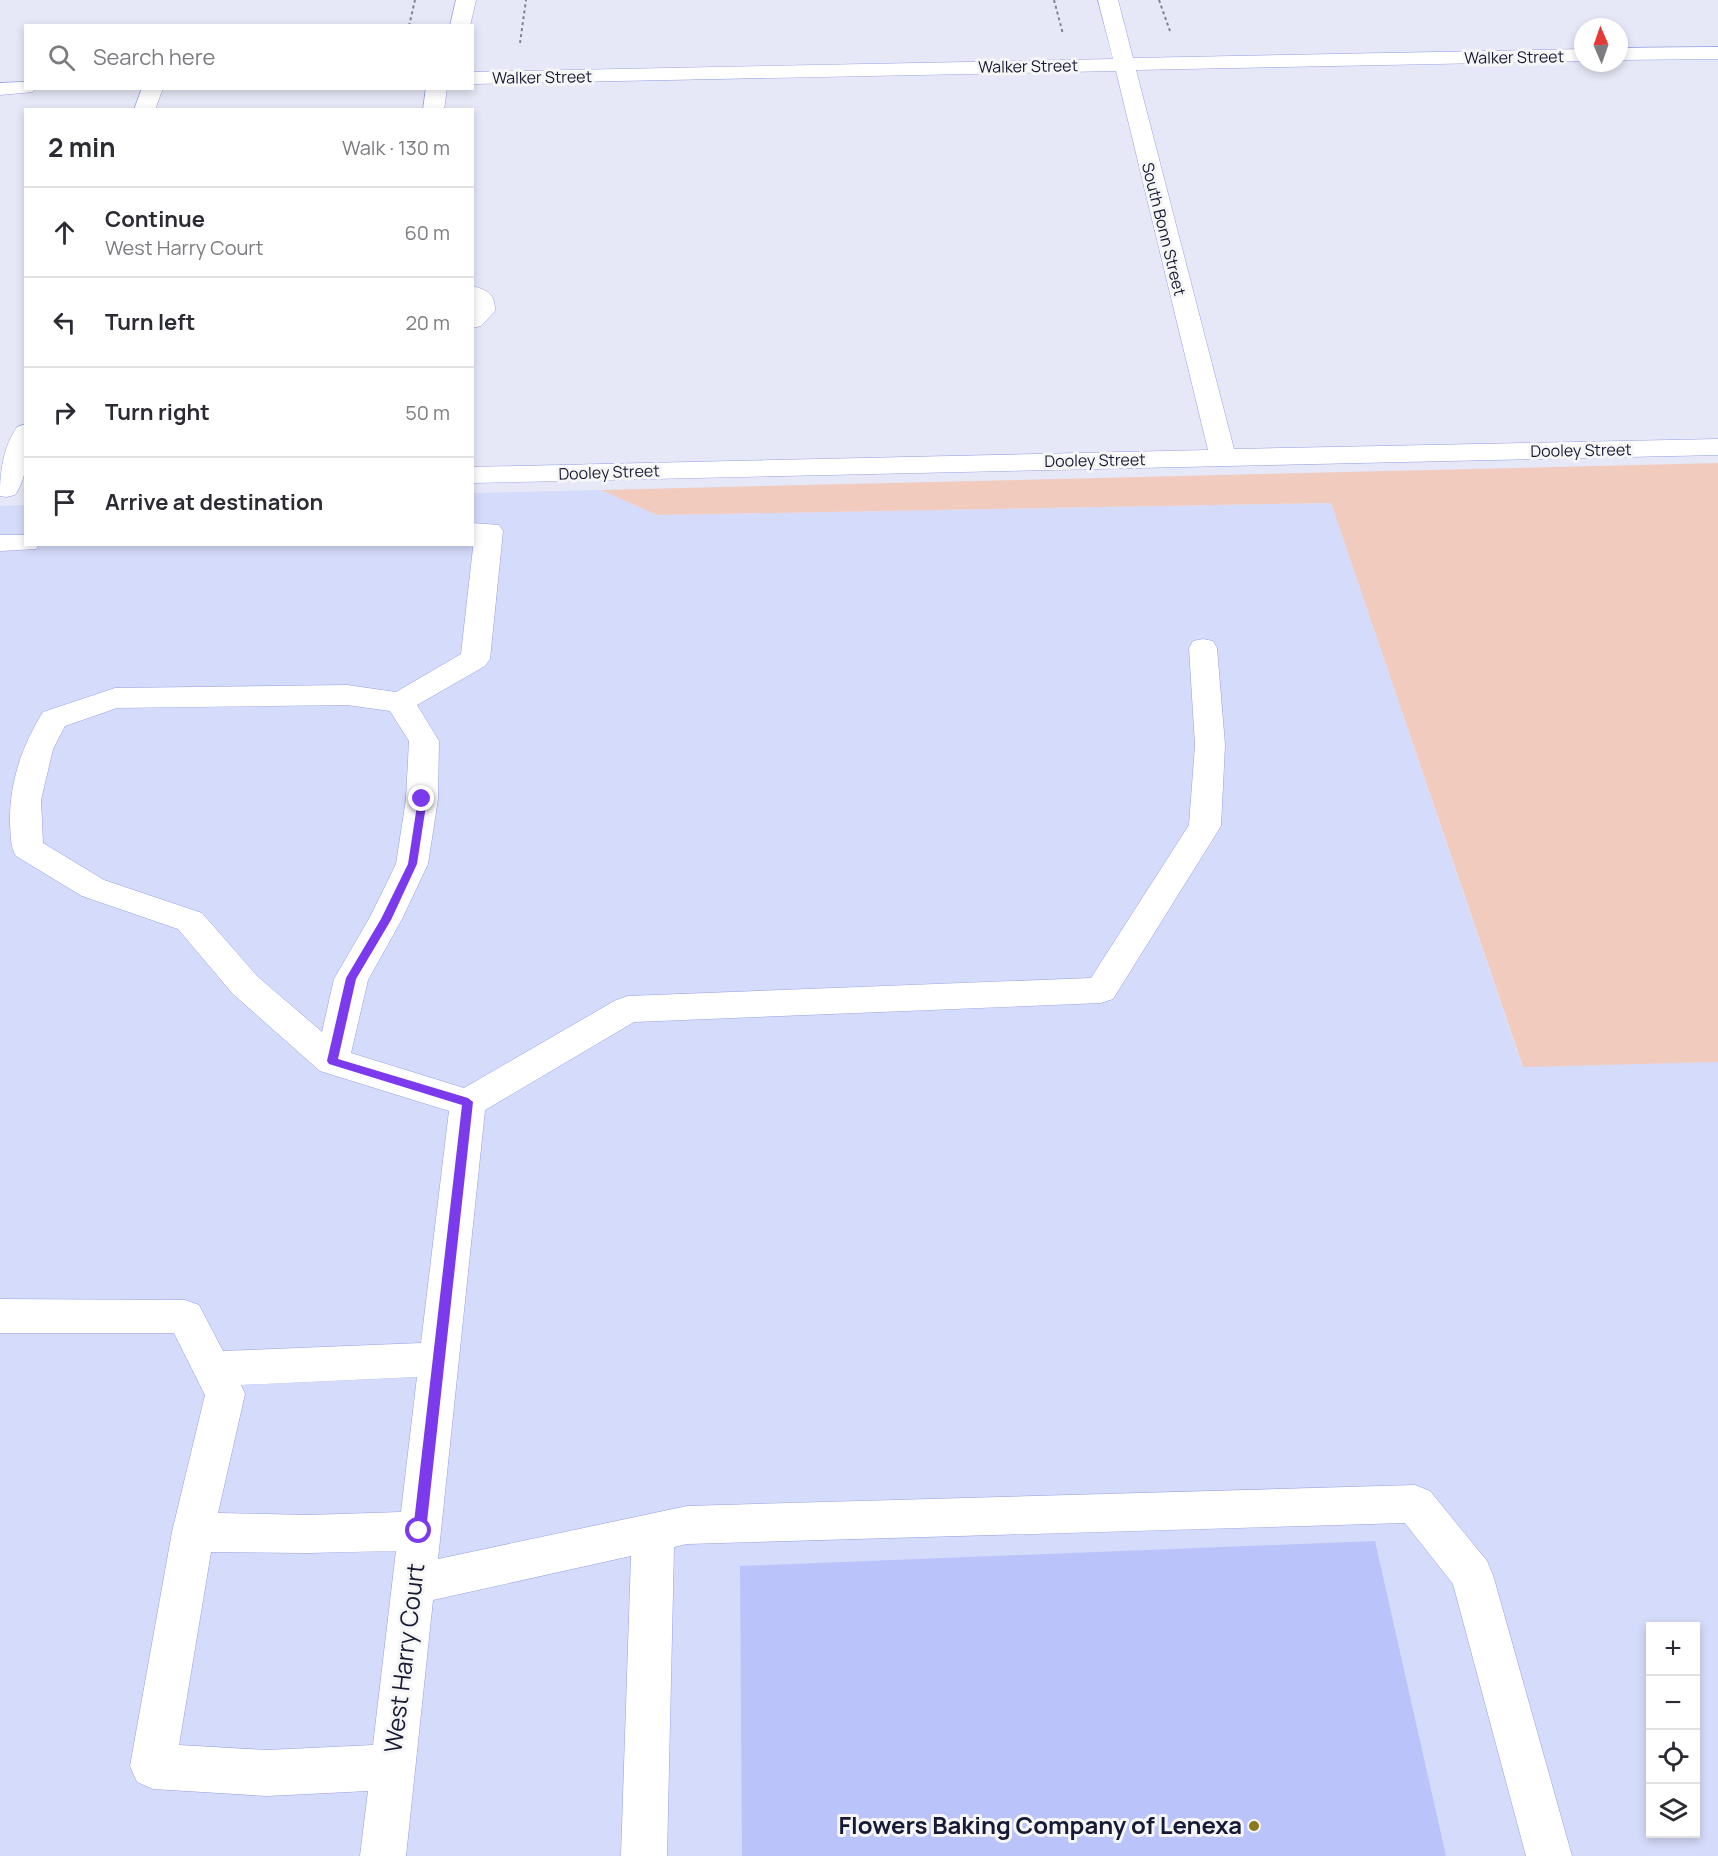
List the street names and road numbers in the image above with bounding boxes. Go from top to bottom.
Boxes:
street label: Walker Street [1464,45,1564,69]
street label: Walker Street [978,54,1078,78]
street label: Walker Street [492,65,592,89]
street label: South Bonn Street [1137,160,1191,298]
street label: Dooley Street [1530,438,1632,462]
street label: Dooley Street [1044,448,1146,472]
street label: Dooley Street [558,459,660,485]
street label: West Harry Court [376,1561,431,1754]

